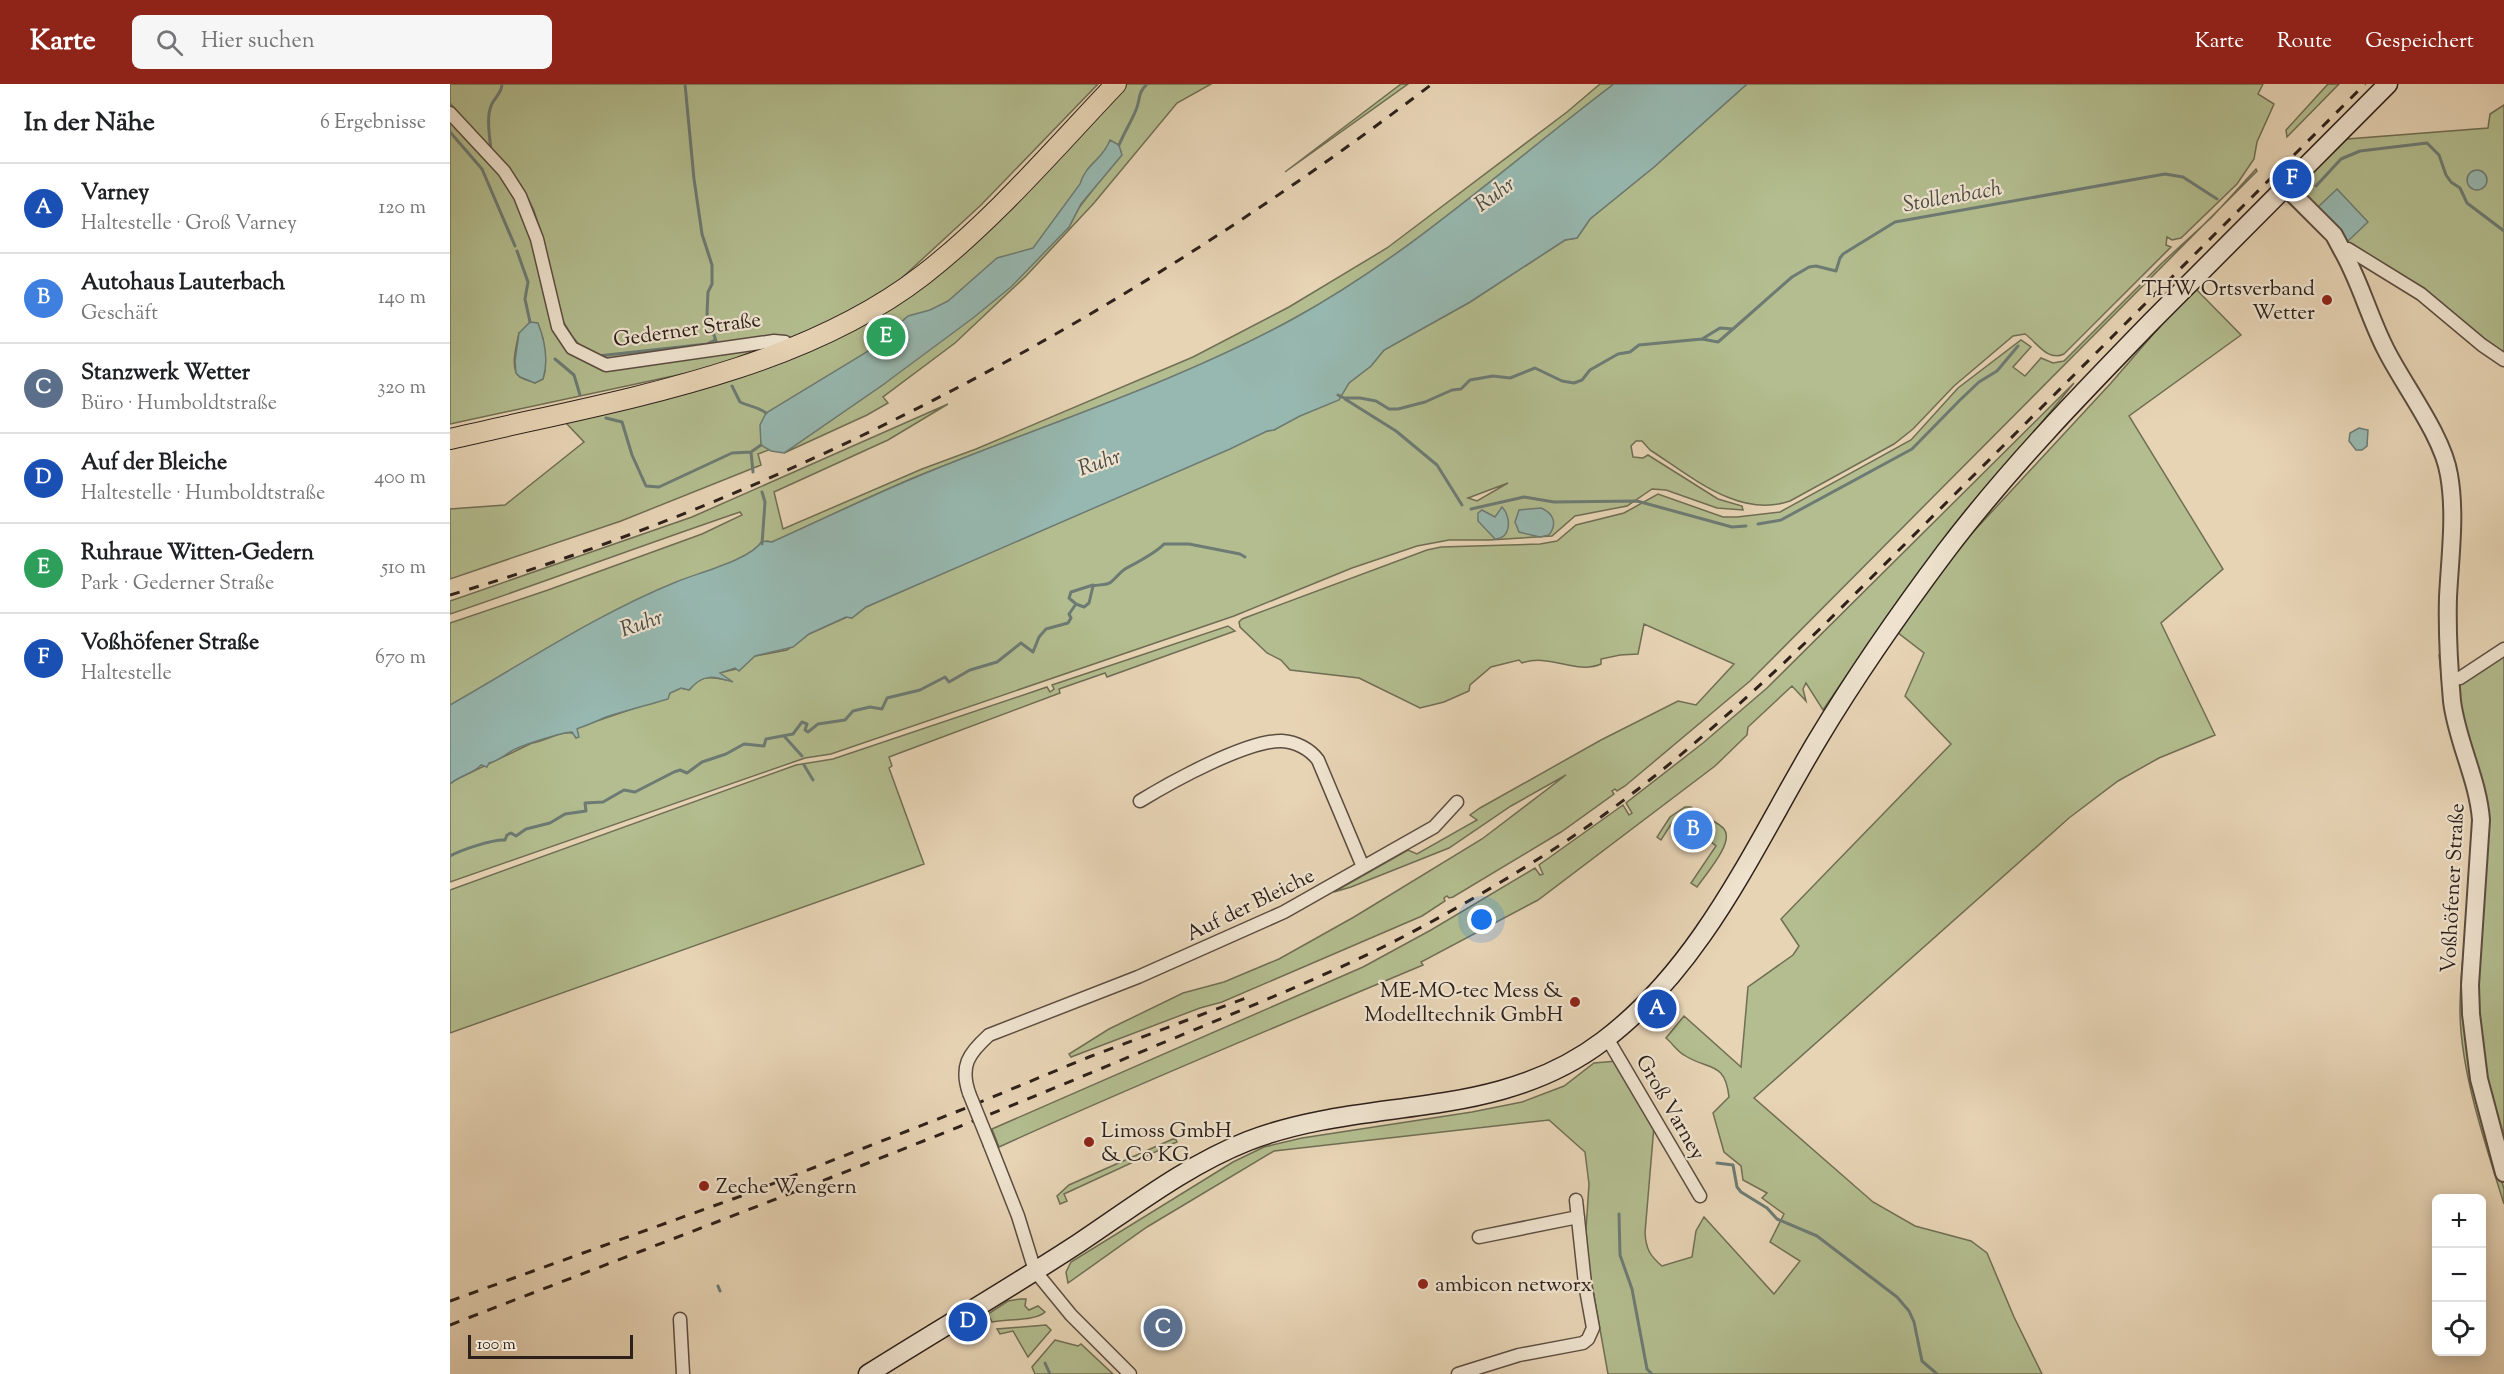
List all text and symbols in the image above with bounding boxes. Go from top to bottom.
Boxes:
search box [132,15,552,69]
text: Karte [30,22,96,62]
icon: search [153,26,186,59]
text: Hier suchen [201,26,315,58]
text: Karte [2195,27,2244,57]
text: Route [2277,27,2332,57]
text: Gespeichert [2365,27,2474,57]
text: In der Nähe [24,105,155,142]
text: 6 Ergebnisse [320,109,426,138]
pin: F [2272,156,2312,202]
water label: Ruhr [1469,170,1523,221]
water label: Stollenbach [1901,173,2005,222]
text: Varney [81,178,149,210]
text: A [35,194,52,223]
text: 120 m [378,194,426,223]
text: Haltestelle · Groß Varney [81,210,297,239]
text: Autohaus Lauterbach [81,268,285,300]
place label: THW Ortsverband Wetter [2142,275,2315,329]
text: B [37,284,50,313]
text: 140 m [378,284,426,313]
marker: THW Ortsverband Wetter [2320,293,2334,307]
text: Geschäft [81,300,158,329]
street label: Gederner Straße [612,306,763,356]
pin: E [866,314,906,360]
text: Stanzwerk Wetter [81,358,250,390]
text: C [35,374,52,403]
text: 320 m [377,374,426,403]
text: Büro · Humboldtstraße [81,390,277,419]
water label: Ruhr [1074,442,1126,486]
text: Auf der Bleiche [81,448,227,480]
text: D [36,464,51,493]
text: 400 m [374,464,426,493]
text: Haltestelle · Humboldtstraße [81,480,325,509]
text: Ruhraue Witten-Gedern [81,538,314,570]
text: E [37,554,50,583]
text: 510 m [381,554,426,583]
text: Park · Gederner Straße [81,570,274,599]
water label: Ruhr [616,603,668,647]
text: Voßhöfener Straße [81,628,259,660]
text: F [38,644,49,673]
text: 670 m [375,644,426,673]
text: Haltestelle [81,660,172,689]
street label: Voßhöfener Straße [2435,802,2473,974]
pin: B [1674,808,1712,852]
street label: Auf der Bleiche [1182,862,1320,950]
your location [1467,905,1496,934]
place label: ME-MO-tec Mess & Modelltechnik GmbH [1364,977,1563,1031]
pin: A [1638,986,1676,1032]
marker: ME-MO-tec Mess & Modelltechnik GmbH [1568,995,1582,1009]
street label: Groß Varney [1627,1050,1712,1167]
place label: Limoss GmbH & Co KG [1101,1117,1232,1171]
marker: Limoss GmbH & Co KG [1082,1135,1096,1149]
place label: Zeche Wengern [716,1173,857,1203]
marker: Zeche Wengern [697,1179,711,1193]
map controls [2432,1194,2486,1356]
button: + [2432,1194,2486,1248]
button: − [2432,1248,2486,1302]
place label: ambicon networx [1435,1271,1592,1301]
marker: ambicon networx [1416,1277,1430,1291]
pin: D [948,1300,988,1344]
button: locate [2432,1302,2486,1356]
pin: C [1144,1306,1182,1350]
scale bar [468,1332,633,1360]
text: 100 m [477,1334,516,1357]

